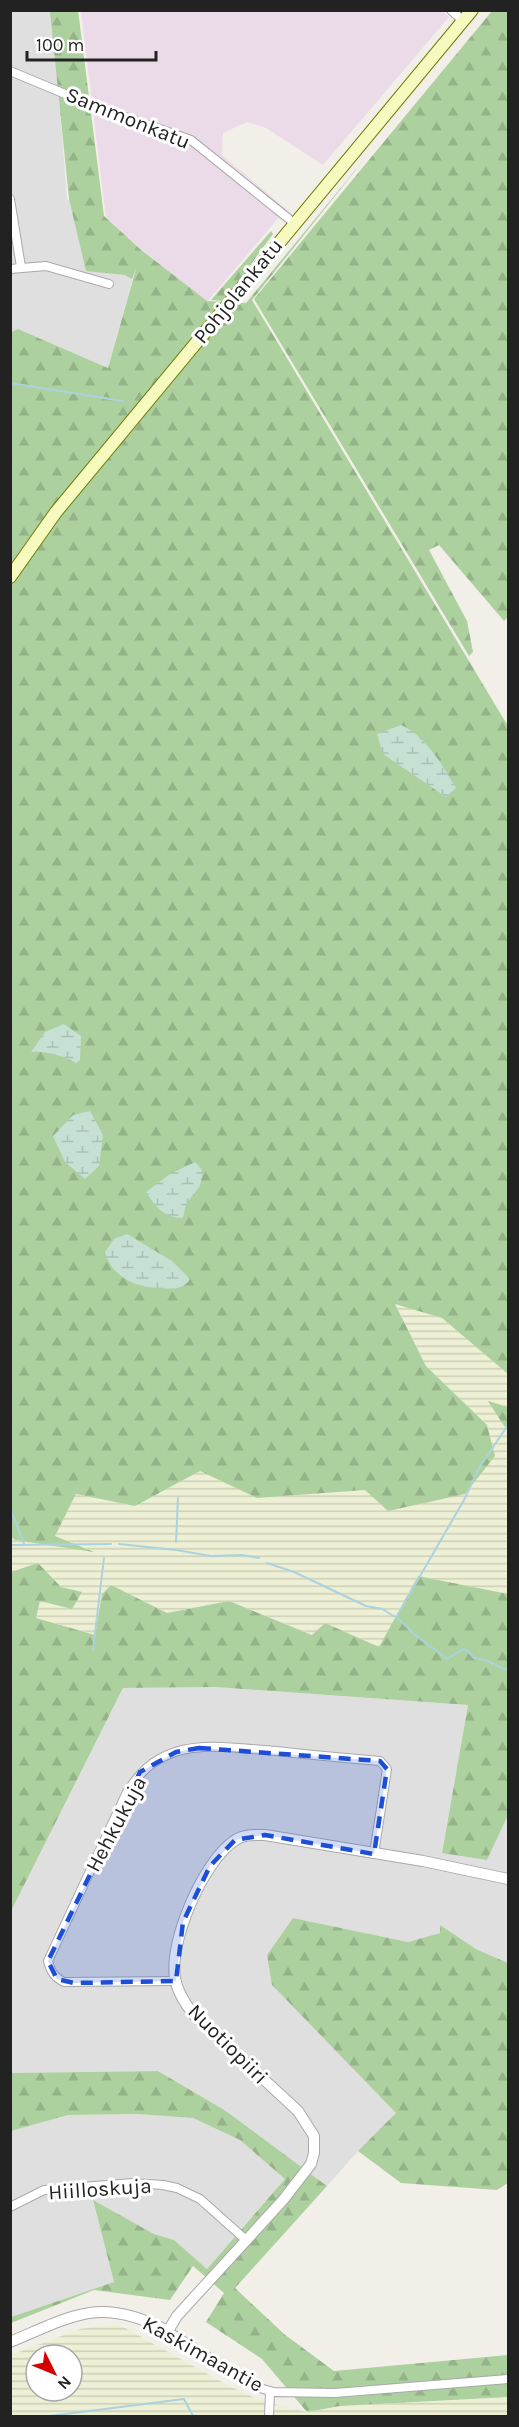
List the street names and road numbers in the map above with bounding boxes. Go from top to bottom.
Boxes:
street label: Sammonkatu [62,82,194,154]
street label: Pohjolankatu [188,234,288,348]
street label: Hehkukuja [81,1772,151,1876]
street label: Nuotiopiiri [183,1999,273,2089]
street label: Hiilloskuja [48,2173,152,2205]
street label: Kaskimaantie [139,2311,267,2397]

